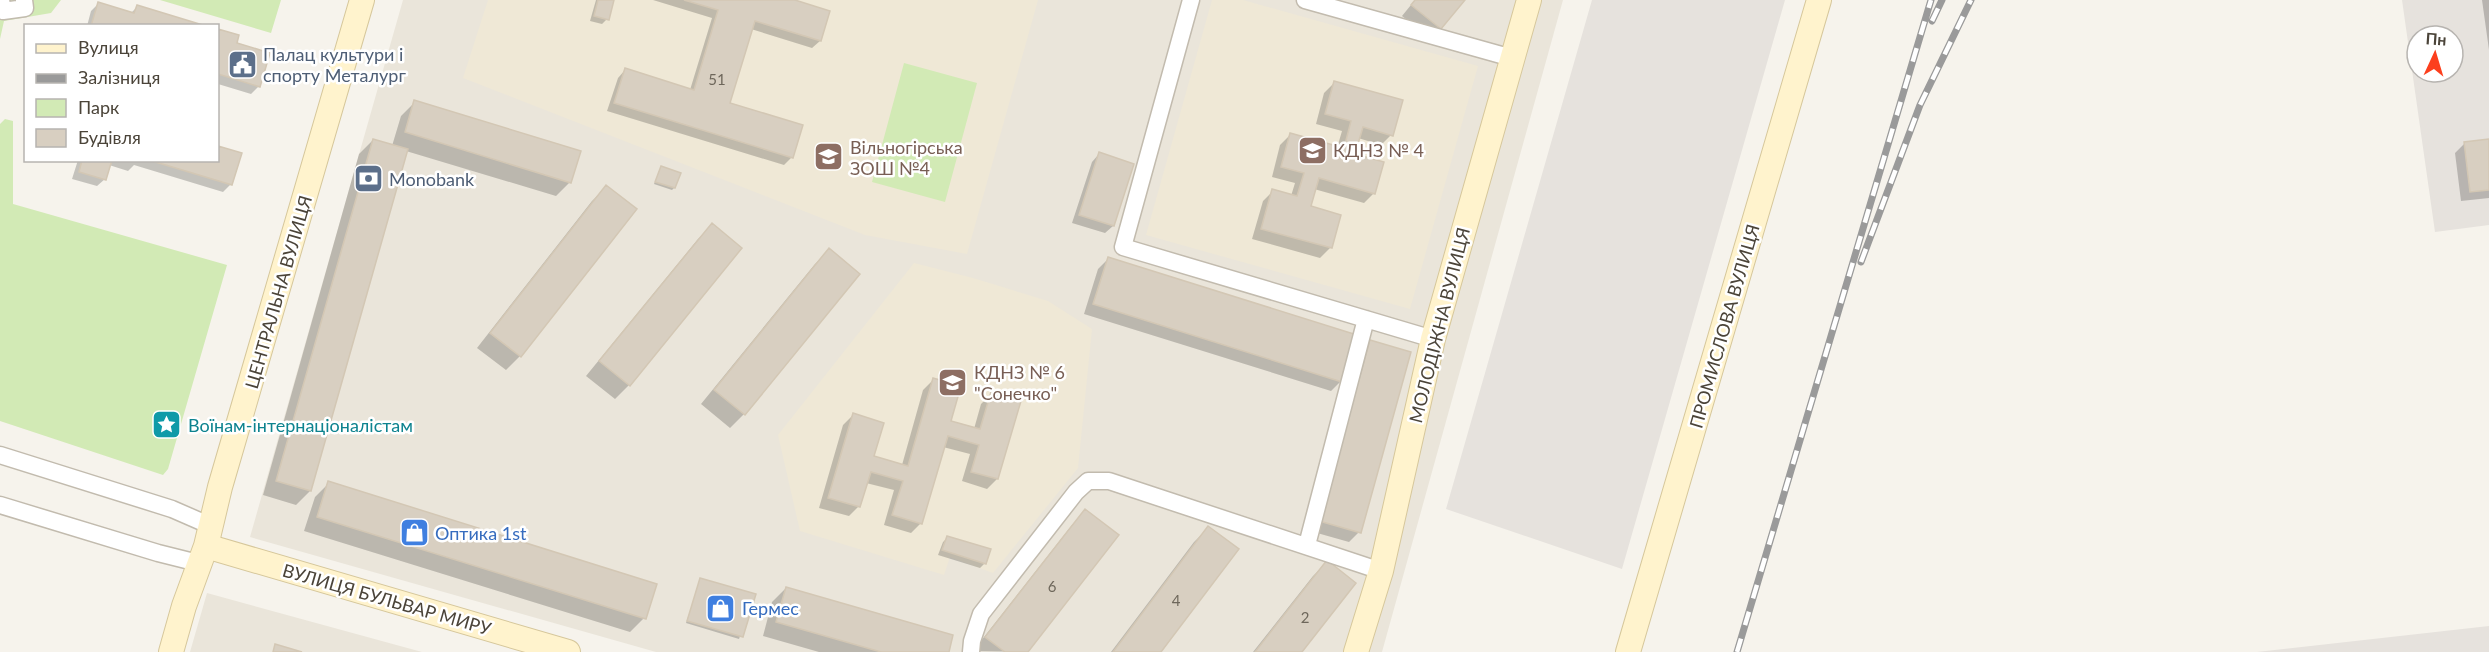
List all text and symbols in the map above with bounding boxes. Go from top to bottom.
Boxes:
legend [24,24,219,162]
north arrow [2405,24,2465,84]
text: Пн [2425,28,2447,49]
text: Вулиця [78,36,139,58]
place label: Палац культури і спорту Металург [263,43,406,86]
public building icon: Палац культури і спорту Металург [226,48,258,80]
text: Залізниця [78,66,160,88]
house number: 51 [708,70,726,88]
text: Парк [78,96,120,118]
text: Будівля [78,126,141,148]
school or university icon: КДНЗ № 4 [1296,134,1328,166]
place label: Вільногірська ЗОШ №4 [850,136,963,179]
place label: КДНЗ № 4 [1333,139,1424,161]
school or university icon: Вільногірська ЗОШ №4 [813,141,845,173]
bank icon: Monobank [352,163,384,195]
place label: Monobank [389,168,475,190]
street label: ЦЕНТРАЛЬНА ВУЛИЦЯ [240,193,316,391]
street label: ПРОМИСЛОВА ВУЛИЦЯ [1684,221,1764,431]
street label: МОЛОДІЖНА ВУЛИЦЯ [1404,225,1474,425]
place label: КДНЗ № 6 "Сонечко" [974,361,1065,404]
school or university icon: КДНЗ № 6 "Сонечко" [937,366,969,398]
place icon: Воїнам-інтернаціоналістам [151,409,183,441]
place label: Воїнам-інтернаціоналістам [188,414,413,436]
shop icon: Оптика 1st [398,517,430,549]
place label: Оптика 1st [435,522,527,544]
street label: ВУЛИЦЯ БУЛЬВАР МИРУ [280,559,495,640]
house number: 6 [1048,577,1057,595]
house number: 4 [1172,591,1181,609]
shop icon: Гермес [705,592,737,624]
place label: Гермес [742,597,799,619]
house number: 2 [1301,608,1309,626]

